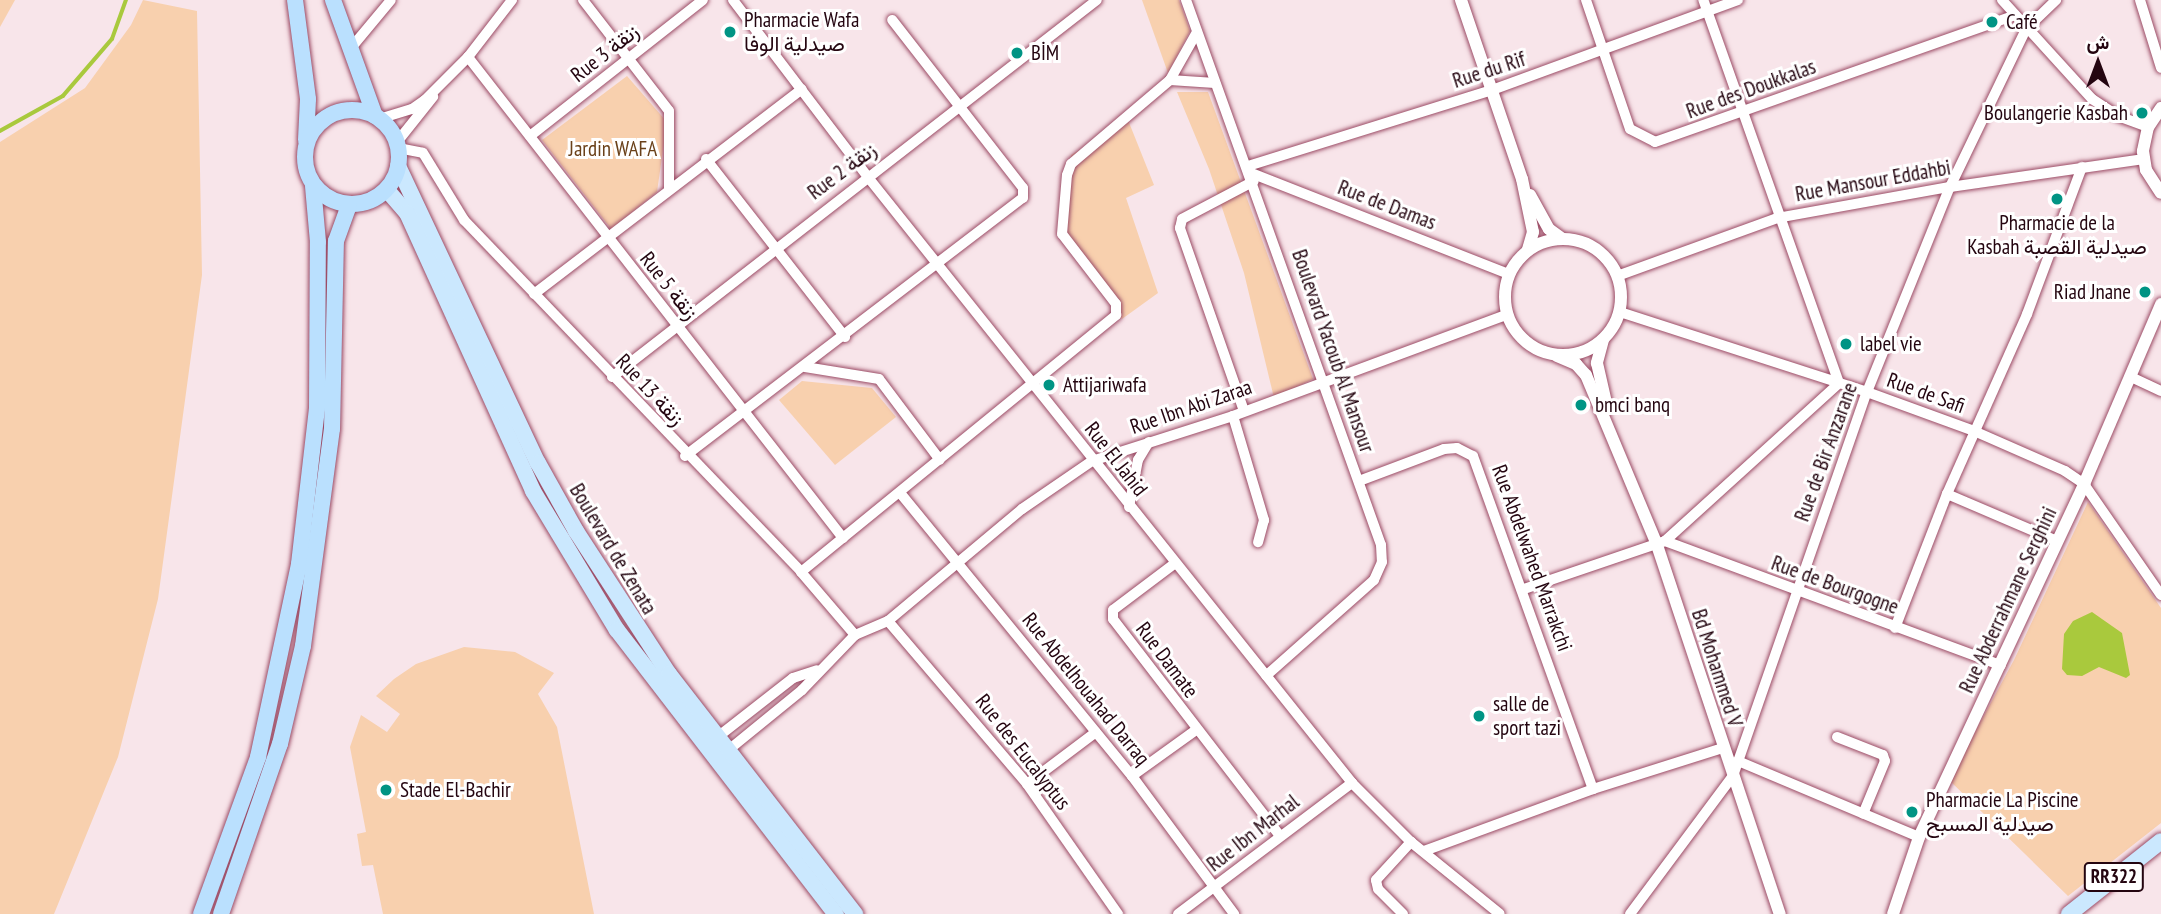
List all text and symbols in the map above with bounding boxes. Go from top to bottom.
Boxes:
place label: Pharmacie Wafa صيدلية الوفا [744,7,860,57]
place label: Café [2006,9,2038,35]
marker: Café [1984,14,2000,30]
street label: Rue 3 زنقة [566,19,644,87]
marker: Pharmacie Wafa صيدلية الوفا [722,24,738,40]
north arrow [2063,28,2133,98]
text: ش [2087,30,2109,54]
place label: BİM [1031,40,1059,66]
marker: BİM [1009,45,1025,61]
street label: Rue du Rif [1449,46,1529,94]
street label: Rue des Doukkalas [1683,54,1819,124]
place label: Boulangerie Kasbah [1984,100,2128,126]
marker: Boulangerie Kasbah [2134,105,2150,121]
park label: Jardin WAFA [569,136,657,162]
street label: Rue 2 زنقة [803,137,881,205]
street label: Rue Mansour Eddahbi [1793,155,1953,207]
street label: Rue de Damas [1334,175,1440,235]
marker: Pharmacie de la Kasbah صيدلية القصبة [2049,191,2065,207]
place label: Pharmacie de la Kasbah صيدلية القصبة [1967,210,2147,260]
street label: Boulevard Yacoub Al Mansour [1286,246,1380,456]
street label: Rue 5 زنقة [635,247,703,325]
place label: Riad Jnane [2054,279,2131,305]
marker: Riad Jnane [2137,284,2153,300]
place label: label vie [1860,331,1922,357]
marker: label vie [1838,336,1854,352]
street label: Rue 13 زنقة [611,349,689,431]
street label: Rue de Safi [1884,367,1968,419]
place label: Attijariwafa [1063,372,1147,398]
street label: Rue Ibn Abi Zaraa [1126,374,1256,440]
marker: Attijariwafa [1041,377,1057,393]
street label: Rue de Bir Anzarane [1789,379,1863,525]
place label: bmci banq [1595,392,1670,418]
marker: bmci banq [1573,397,1589,413]
street label: Rue El Jahid [1079,417,1153,501]
street label: Rue Abdelwahed Marrakchi [1486,461,1578,655]
street label: Boulevard de Zenata [564,479,662,619]
street label: Rue Abderrahmane Serghini [1954,503,2062,697]
street label: Rue de Bourgogne [1768,550,1902,620]
street label: Bd Mohammed V [1686,606,1748,730]
street label: Rue Abdelhouahad Darraq [1017,607,1155,771]
street label: Rue Damate [1130,617,1204,703]
street label: Rue des Eucalyptus [970,689,1076,815]
place label: salle de sport tazi [1493,691,1561,741]
marker: salle de sport tazi [1471,708,1487,724]
place label: Stade El-Bachir [400,777,511,803]
marker: Stade El-Bachir [378,782,394,798]
place label: Pharmacie La Piscine صيدلية المسبح [1926,787,2078,837]
street label: Rue Ibn Marhal [1202,789,1304,877]
marker: Pharmacie La Piscine صيدلية المسبح [1904,804,1920,820]
road number: RR322 [2082,862,2146,892]

